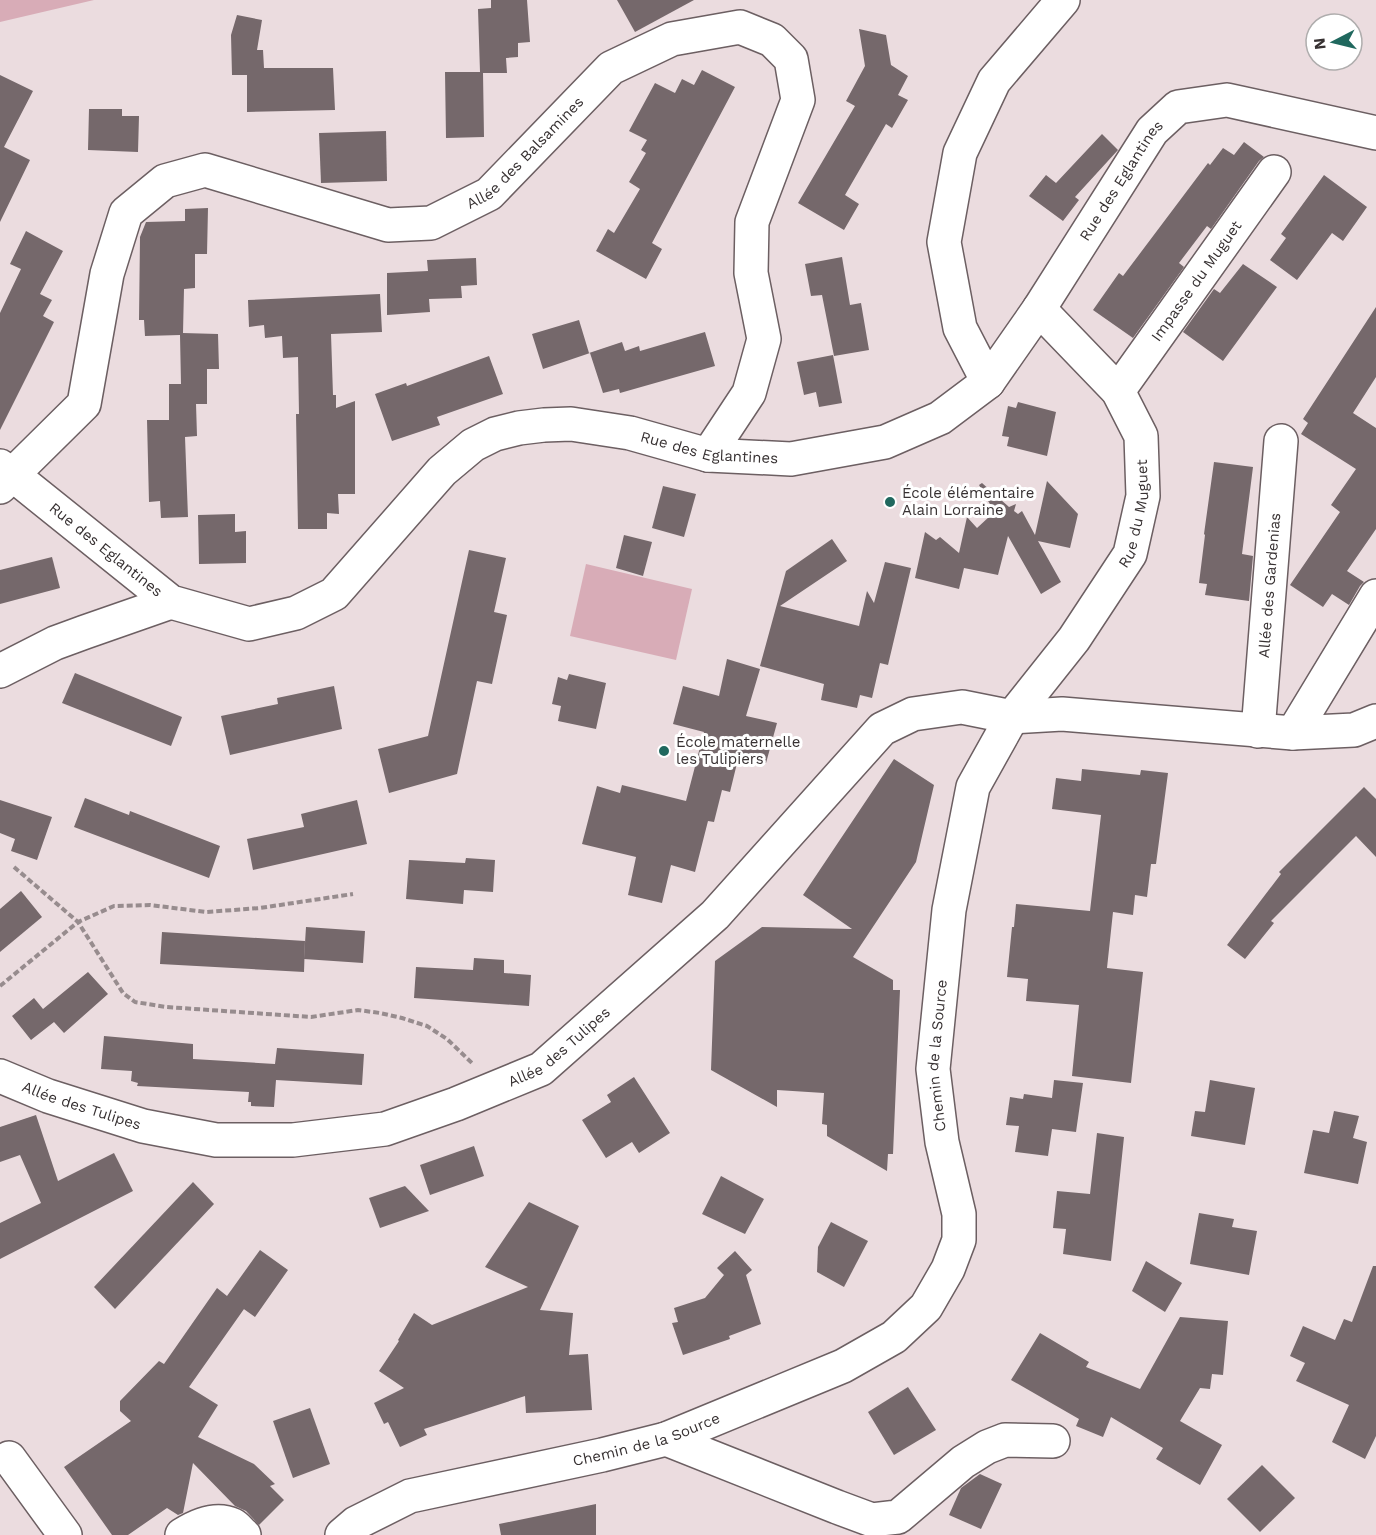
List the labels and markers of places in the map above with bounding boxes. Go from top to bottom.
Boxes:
place label: École élémentaire Alain Lorraine [902,484,1034,519]
marker: École élémentaire Alain Lorraine [883,495,897,509]
place label: École maternelle les Tulipiers [676,733,800,768]
marker: École maternelle les Tulipiers [657,744,671,758]

